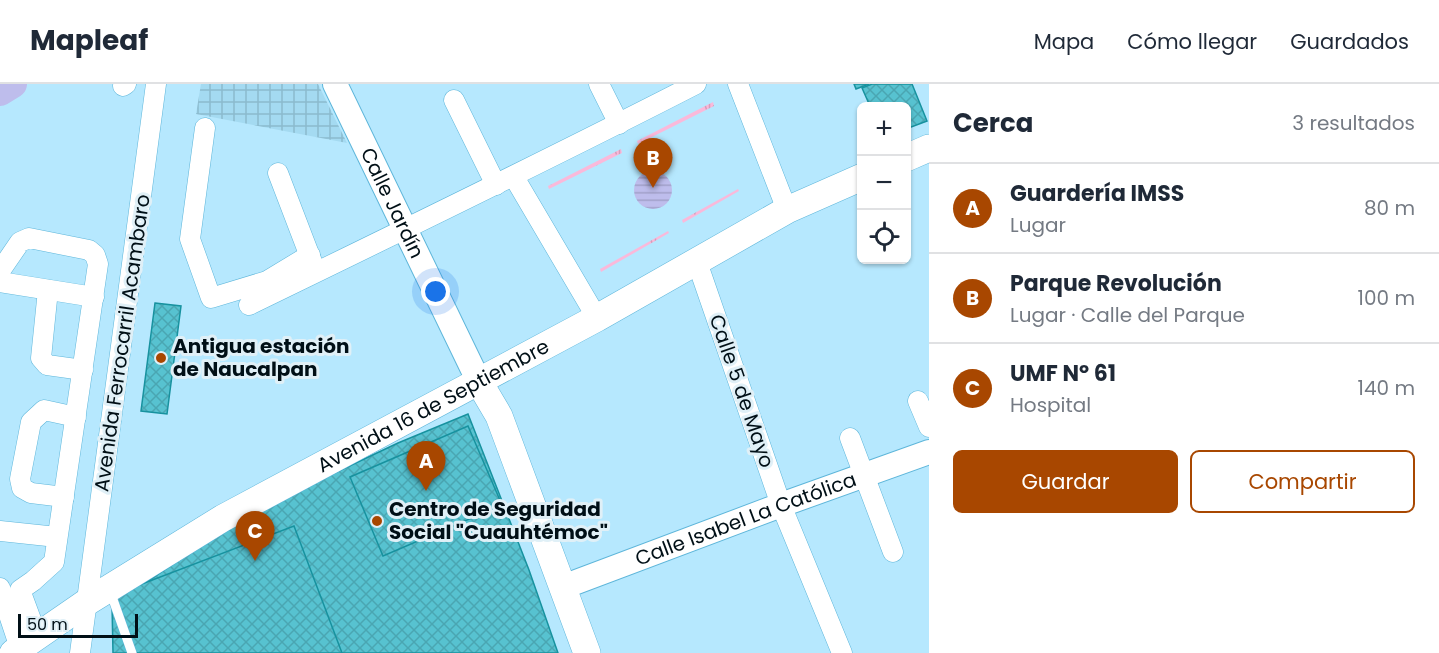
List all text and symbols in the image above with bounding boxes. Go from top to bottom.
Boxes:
text: Mapleaf [30,21,148,60]
text: Mapa [1034,27,1094,56]
text: Cómo llegar [1127,27,1257,56]
text: Guardados [1290,27,1409,56]
map controls [857,102,911,264]
button: + [857,102,911,156]
text: Cerca [953,105,1033,141]
text: 3 resultados [1292,109,1415,137]
pin: B [634,138,672,188]
street label: Calle Jardín [354,143,431,263]
button: − [857,156,911,210]
text: Guardería IMSS [1010,178,1184,209]
street label: Avenida Ferrocarril Acambaro [87,192,157,494]
text: A [965,194,980,222]
text: 80 m [1364,194,1415,222]
button: locate [857,210,911,264]
text: Lugar [1010,211,1066,239]
text: Parque Revolución [1010,268,1222,299]
your location [421,277,450,306]
text: B [966,284,979,312]
text: 100 m [1358,284,1415,312]
text: Lugar · Calle del Parque [1010,301,1245,329]
street label: Calle 5 de Mayo [703,311,781,471]
place label: Antigua estación de Naucalpan [173,332,350,383]
street label: Avenida 16 de Septiembre [312,335,552,477]
marker: Antigua estación de Naucalpan [154,351,168,365]
text: UMF Nº 61 [1010,358,1116,389]
text: C [965,374,980,402]
text: 140 m [1358,374,1415,402]
text: Hospital [1010,391,1091,419]
pin: A [406,442,446,491]
button: Guardar [953,450,1178,513]
button: Compartir [1190,450,1415,513]
street label: Calle Isabel La Católica [631,465,860,573]
place label: Centro de Seguridad Social "Cuauhtémoc" [389,495,608,546]
pin: C [236,512,274,561]
marker: Centro de Seguridad Social "Cuauhtémoc" [370,514,384,528]
scale bar [18,611,138,638]
text: 50 m [27,613,68,636]

